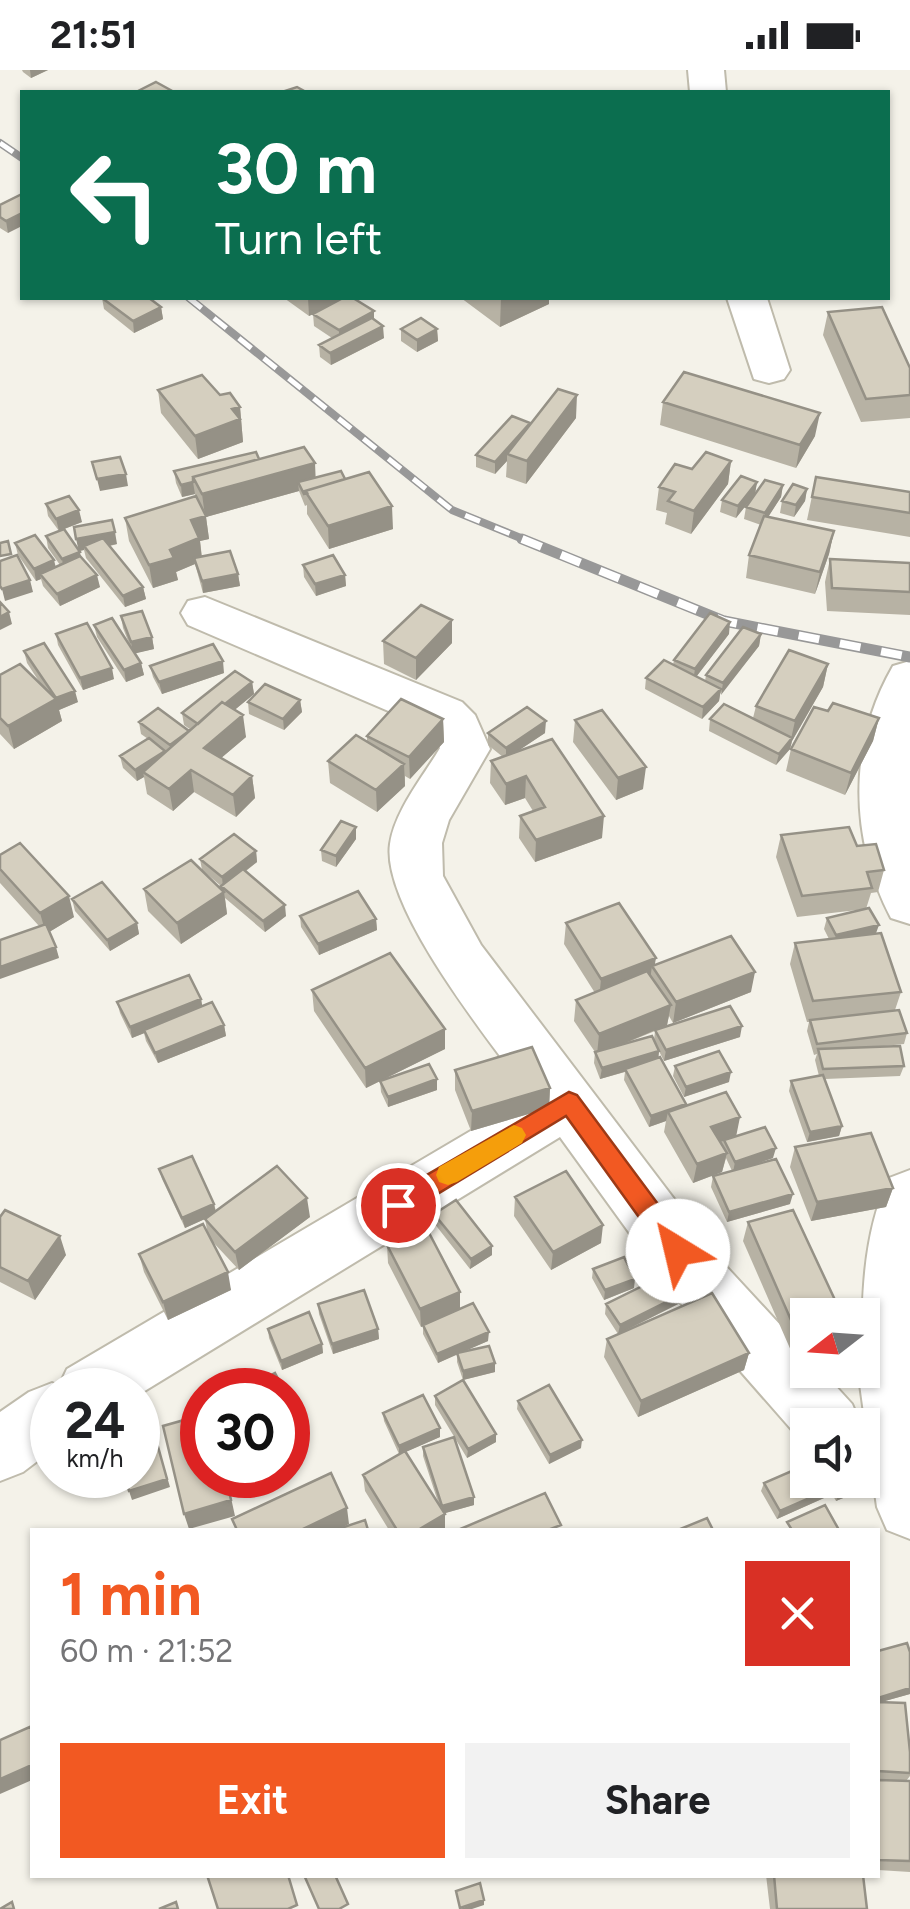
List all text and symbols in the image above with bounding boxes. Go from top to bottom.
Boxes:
text: 21:51 [50,12,138,58]
text: 30 m [215,126,377,211]
icon: left [50,130,180,260]
text: Turn left [215,211,382,265]
pin [356,1163,441,1248]
icon: arrive [371,1178,426,1233]
position arrow [626,1199,730,1303]
north arrow [790,1298,880,1388]
map controls [790,1298,880,1498]
speed limit sign: 30 [180,1368,310,1498]
text: 24 [65,1390,125,1451]
button: sound [790,1408,880,1498]
text: km/h [66,1443,124,1473]
text: 1 min [60,1558,202,1630]
button: close [745,1561,850,1666]
text: 60 m · 21:52 [60,1632,233,1670]
button: Exit [60,1743,445,1858]
button: Share [465,1743,850,1858]

